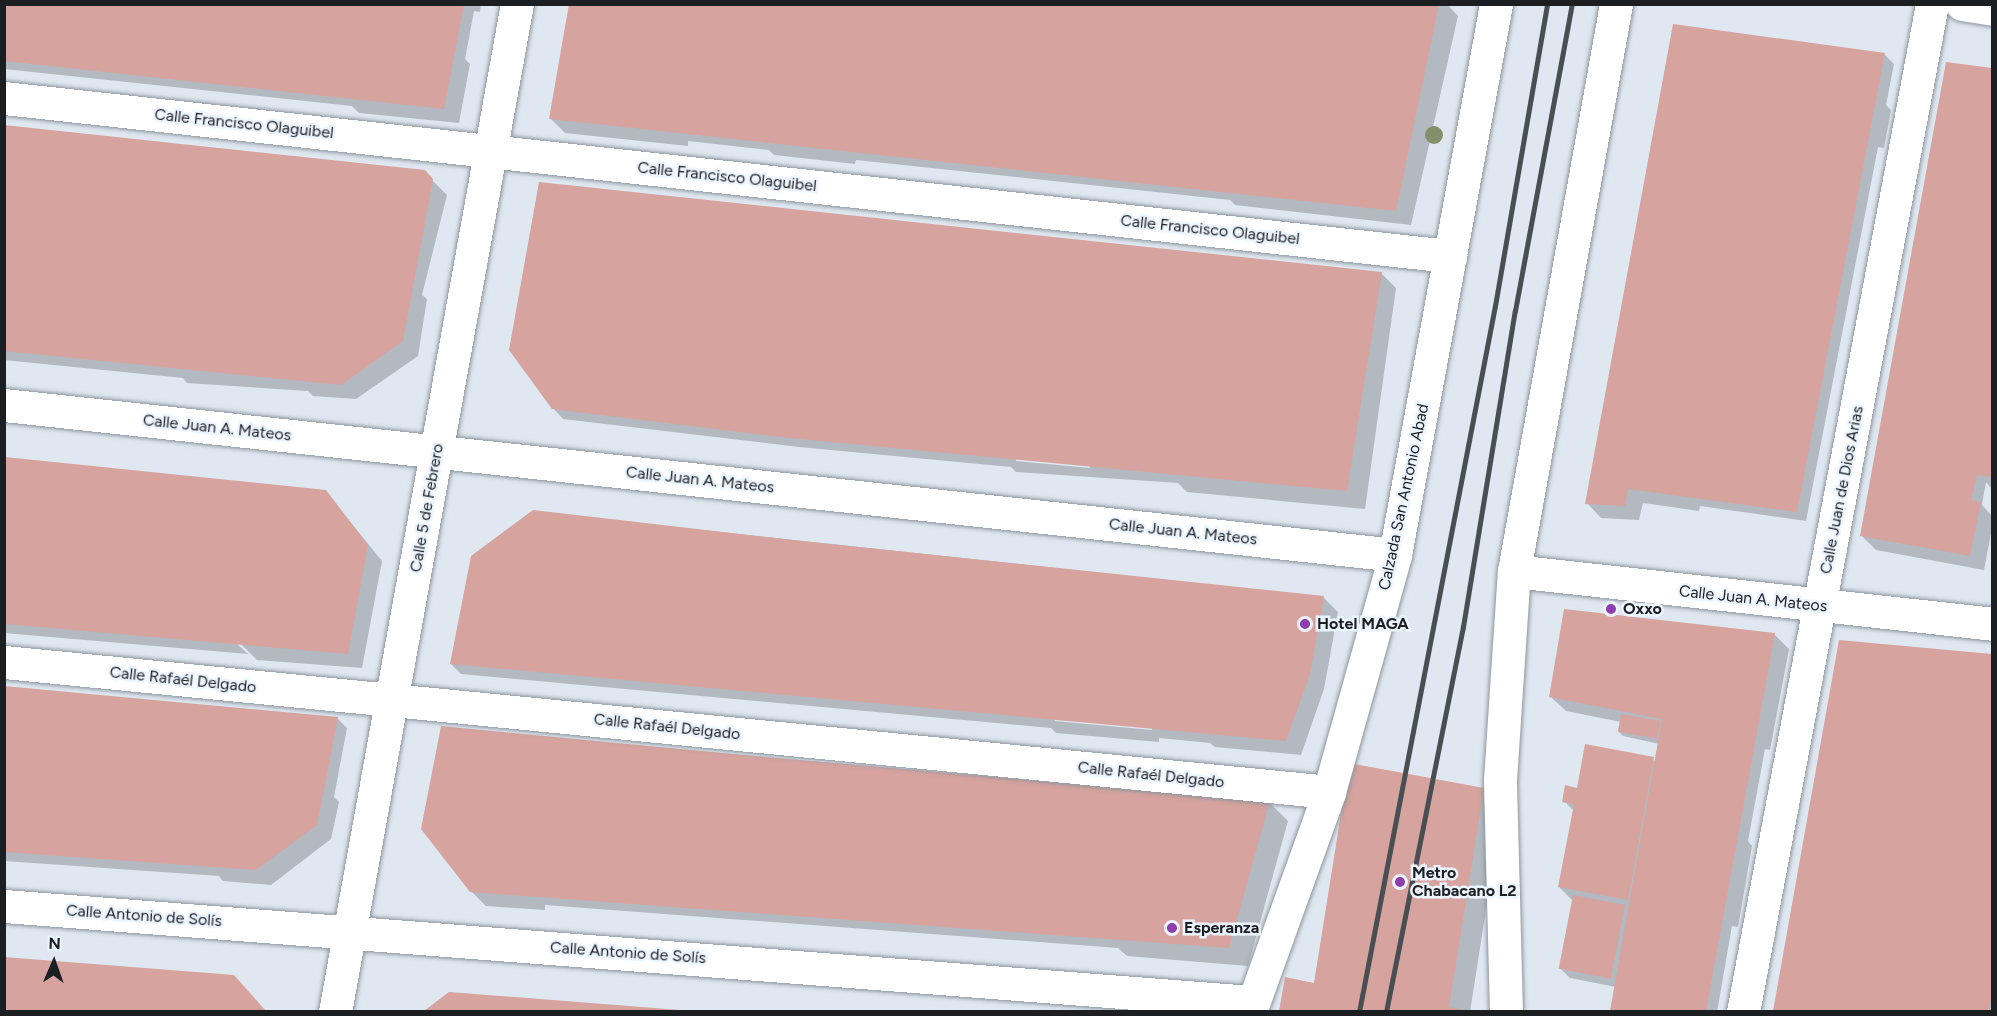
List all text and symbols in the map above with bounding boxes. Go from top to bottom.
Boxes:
street label: Calle Francisco Olaguibel [154,105,334,143]
street label: Calle Francisco Olaguibel [637,158,817,196]
street label: Calle Francisco Olaguibel [1120,211,1300,249]
street label: Calzada San Antonio Abad [1375,402,1433,592]
street label: Calle Juan de Dios Arias [1816,404,1868,576]
street label: Calle Juan A. Mateos [142,411,292,445]
street label: Calle 5 de Febrero [406,442,448,574]
street label: Calle Juan A. Mateos [625,463,775,497]
street label: Calle Juan A. Mateos [1108,515,1258,549]
street label: Calle Juan A. Mateos [1678,582,1828,616]
place label: Oxxo [1623,599,1662,619]
marker: Oxxo [1604,602,1618,616]
place label: Hotel MAGA [1317,614,1409,634]
marker: Hotel MAGA [1298,617,1312,631]
street label: Calle Rafaél Delgado [109,663,257,697]
street label: Calle Rafaél Delgado [593,710,741,744]
street label: Calle Rafaél Delgado [1077,758,1225,792]
place label: Metro Chabacano L2 [1412,863,1517,901]
marker: Metro Chabacano L2 [1393,875,1407,889]
street label: Calle Antonio de Solís [65,901,223,931]
place label: Esperanza [1184,918,1259,938]
marker: Esperanza [1165,921,1179,935]
north arrow [24,932,84,992]
text: N [48,934,61,953]
street label: Calle Antonio de Solís [549,938,707,968]

